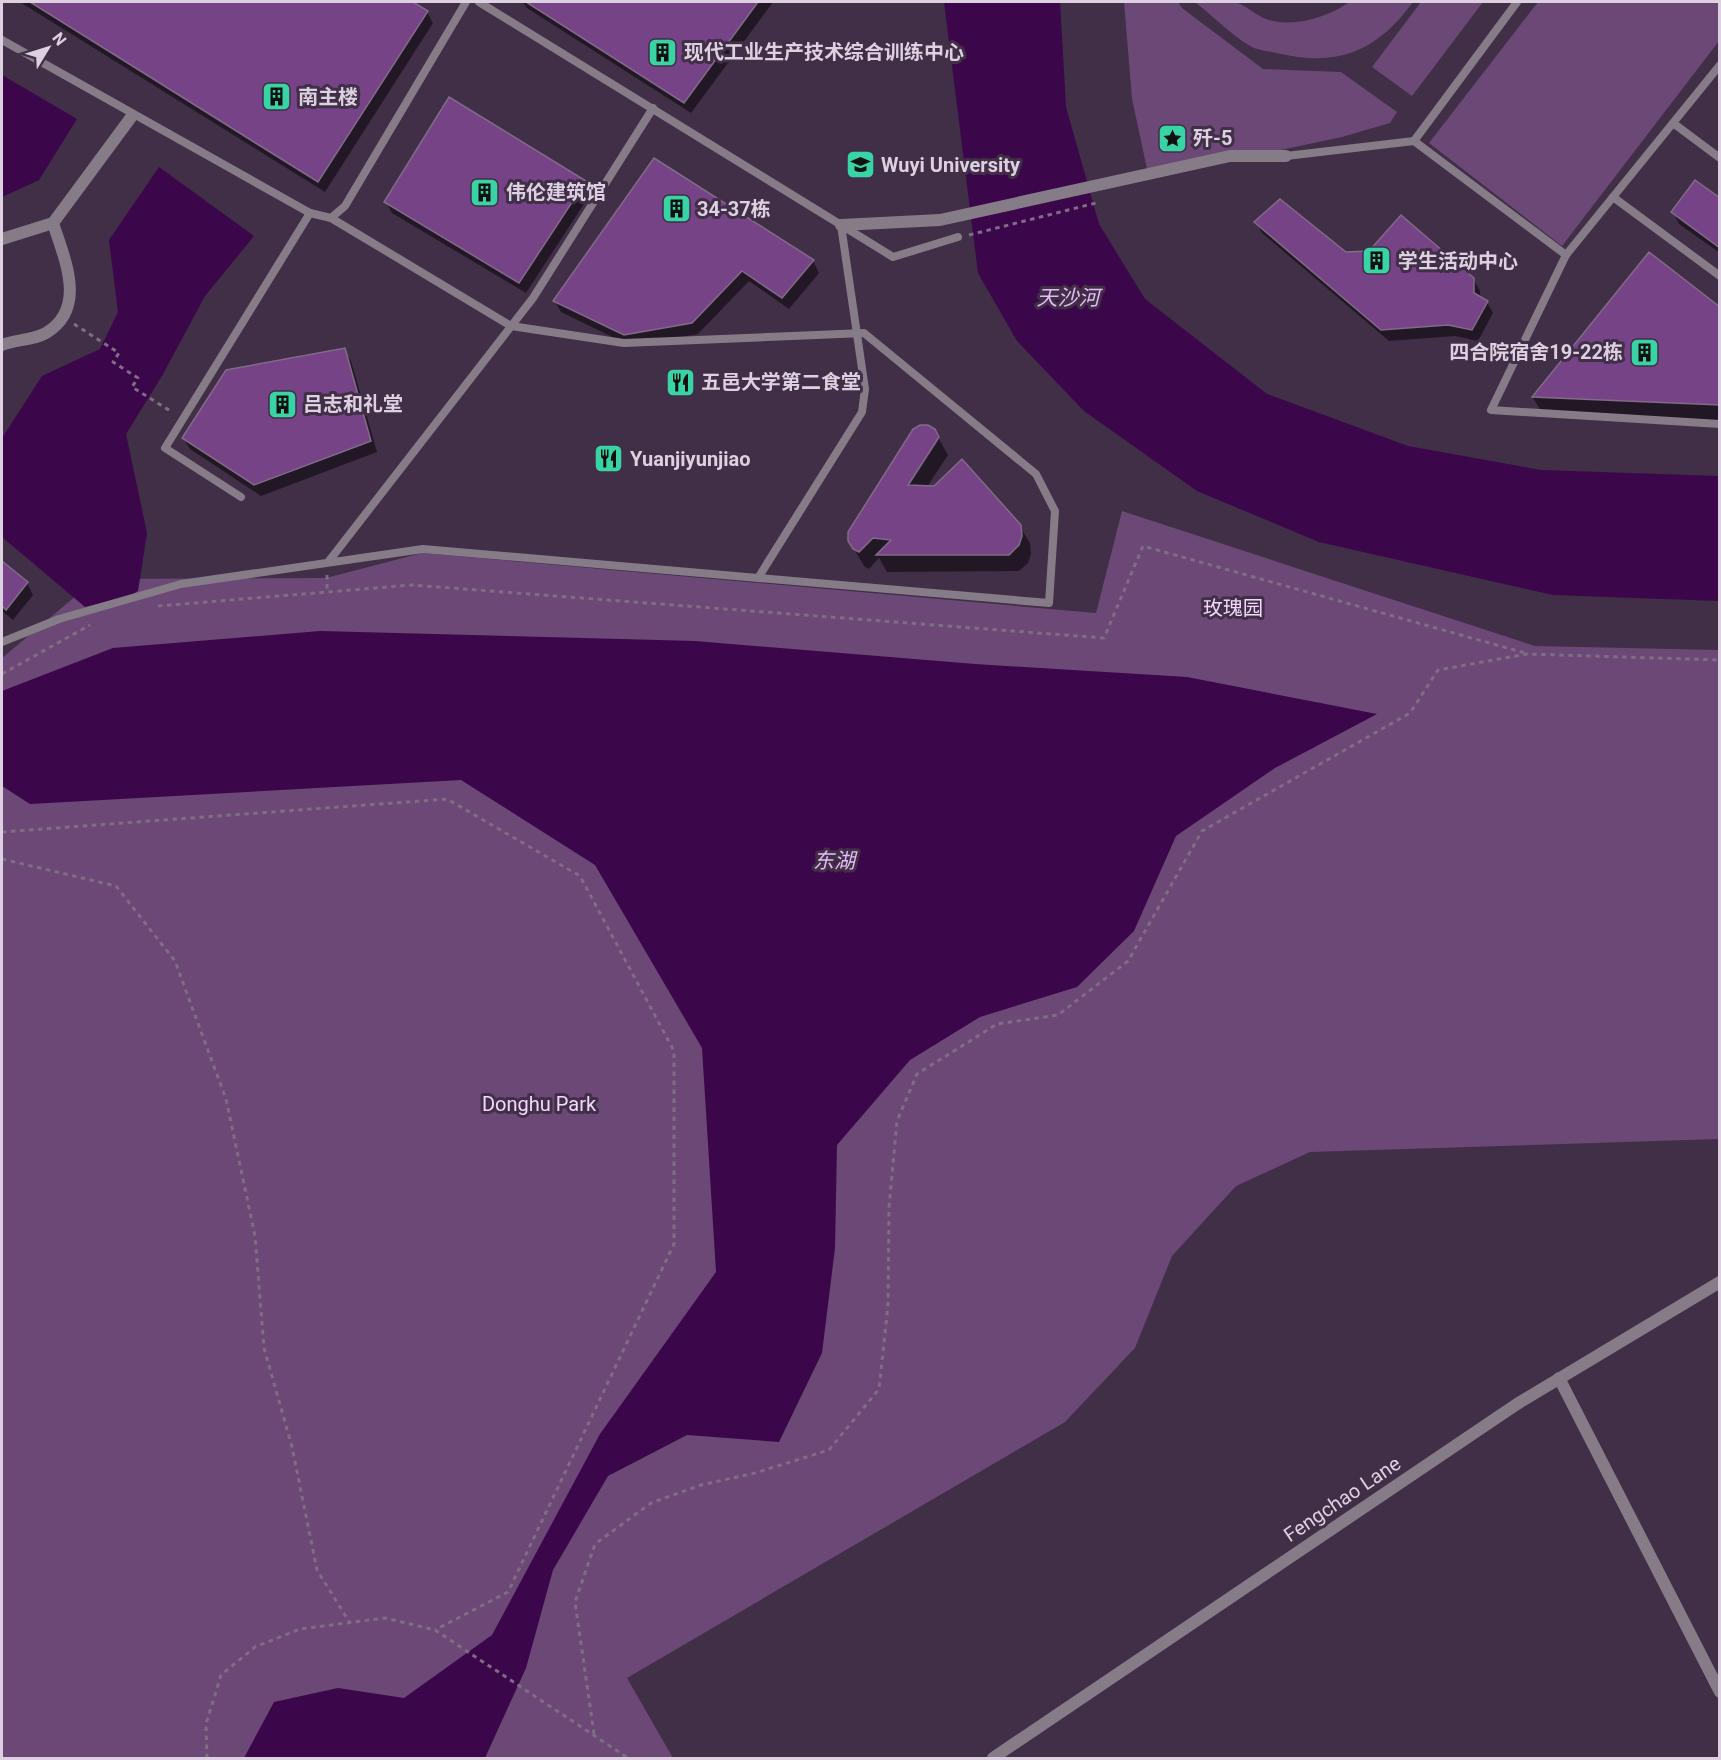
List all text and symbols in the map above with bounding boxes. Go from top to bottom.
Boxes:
north arrow [18,18,78,78]
text: N [48,29,70,49]
building icon: 现代工业生产技术综合训练中心 [647,36,679,68]
place label: 现代工业生产技术综合训练中心 [684,40,964,64]
building icon: 南主楼 [261,81,293,113]
place label: 南主楼 [298,85,358,109]
place icon: 歼-5 [1156,122,1188,154]
place label: 歼-5 [1193,126,1232,150]
school or university icon: Wuyi University [844,149,876,181]
place label: Wuyi University [881,153,1021,177]
building icon: 伟伦建筑馆 [469,176,501,208]
place label: 伟伦建筑馆 [506,180,606,204]
building icon: 34-37栋 [660,193,692,225]
place label: 34-37栋 [697,197,771,221]
building icon: 学生活动中心 [1361,245,1393,277]
place label: 学生活动中心 [1398,249,1518,273]
water label: 天沙河 [1037,286,1103,310]
building icon: 四合院宿舍19-22栋 [1628,336,1660,368]
place label: 四合院宿舍19-22栋 [1449,340,1623,364]
restaurant icon: 五邑大学第二食堂 [664,366,696,398]
place label: 五邑大学第二食堂 [701,370,861,394]
building icon: 吕志和礼堂 [266,388,298,420]
place label: 吕志和礼堂 [303,392,403,416]
restaurant icon: Yuanjiyunjiao [593,443,625,475]
place label: Yuanjiyunjiao [630,447,751,471]
park label: 玫瑰园 [1203,596,1263,620]
water label: 东湖 [813,849,858,873]
park label: Donghu Park [482,1092,597,1116]
street label: Fengchao Lane [1279,1451,1405,1547]

